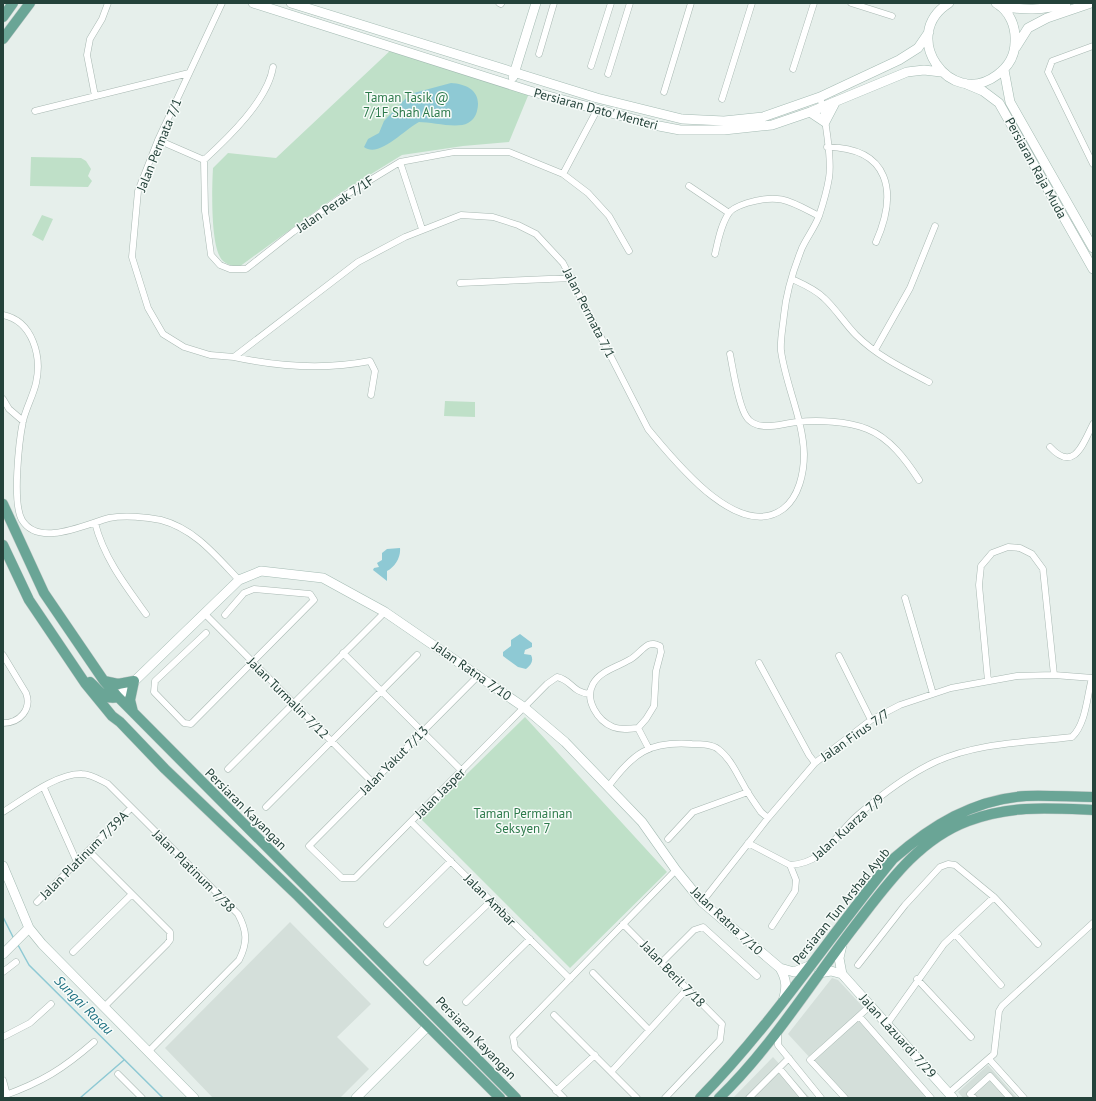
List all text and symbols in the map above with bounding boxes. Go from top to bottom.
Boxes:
street label: Persiaran Dato' Menteri [532,84,660,134]
park label: Taman Tasik @ 7/1F Shah Alam [363,89,451,121]
street label: Jalan Permata 7/1 [132,96,185,195]
street label: Persiaran Raja Muda [1001,115,1071,221]
street label: Jalan Perak 7/1F [292,172,377,237]
street label: Jalan Permata 7/1 [559,264,619,361]
street label: Jalan Ratna 7/10 [428,637,515,704]
street label: Jalan Turmalin 7/12 [243,653,332,742]
street label: Jalan Firus 7/7 [816,705,893,766]
street label: Jalan Yakut 7/13 [355,722,432,799]
street label: Jalan Jasper [410,764,469,823]
street label: Persiaran Kayangan [202,765,290,853]
street label: Jalan Kuarza 7/9 [808,790,888,864]
park label: Taman Permainan Seksyen 7 [474,805,572,837]
street label: Jalan Platinum 7/39A [36,807,132,903]
street label: Jalan Platinum 7/38 [148,825,239,916]
street label: Persiaran Tun Arshad Ayub [789,844,893,968]
street label: Jalan Ambar [460,870,520,930]
street label: Jalan Ratna 7/10 [687,883,767,959]
street label: Jalan Beril 7/18 [636,936,709,1011]
water label: Sungai Rasau [51,972,117,1038]
street label: Jalan Lazuardi 7/29 [855,990,940,1082]
street label: Persiaran Kayangan [432,993,520,1083]

